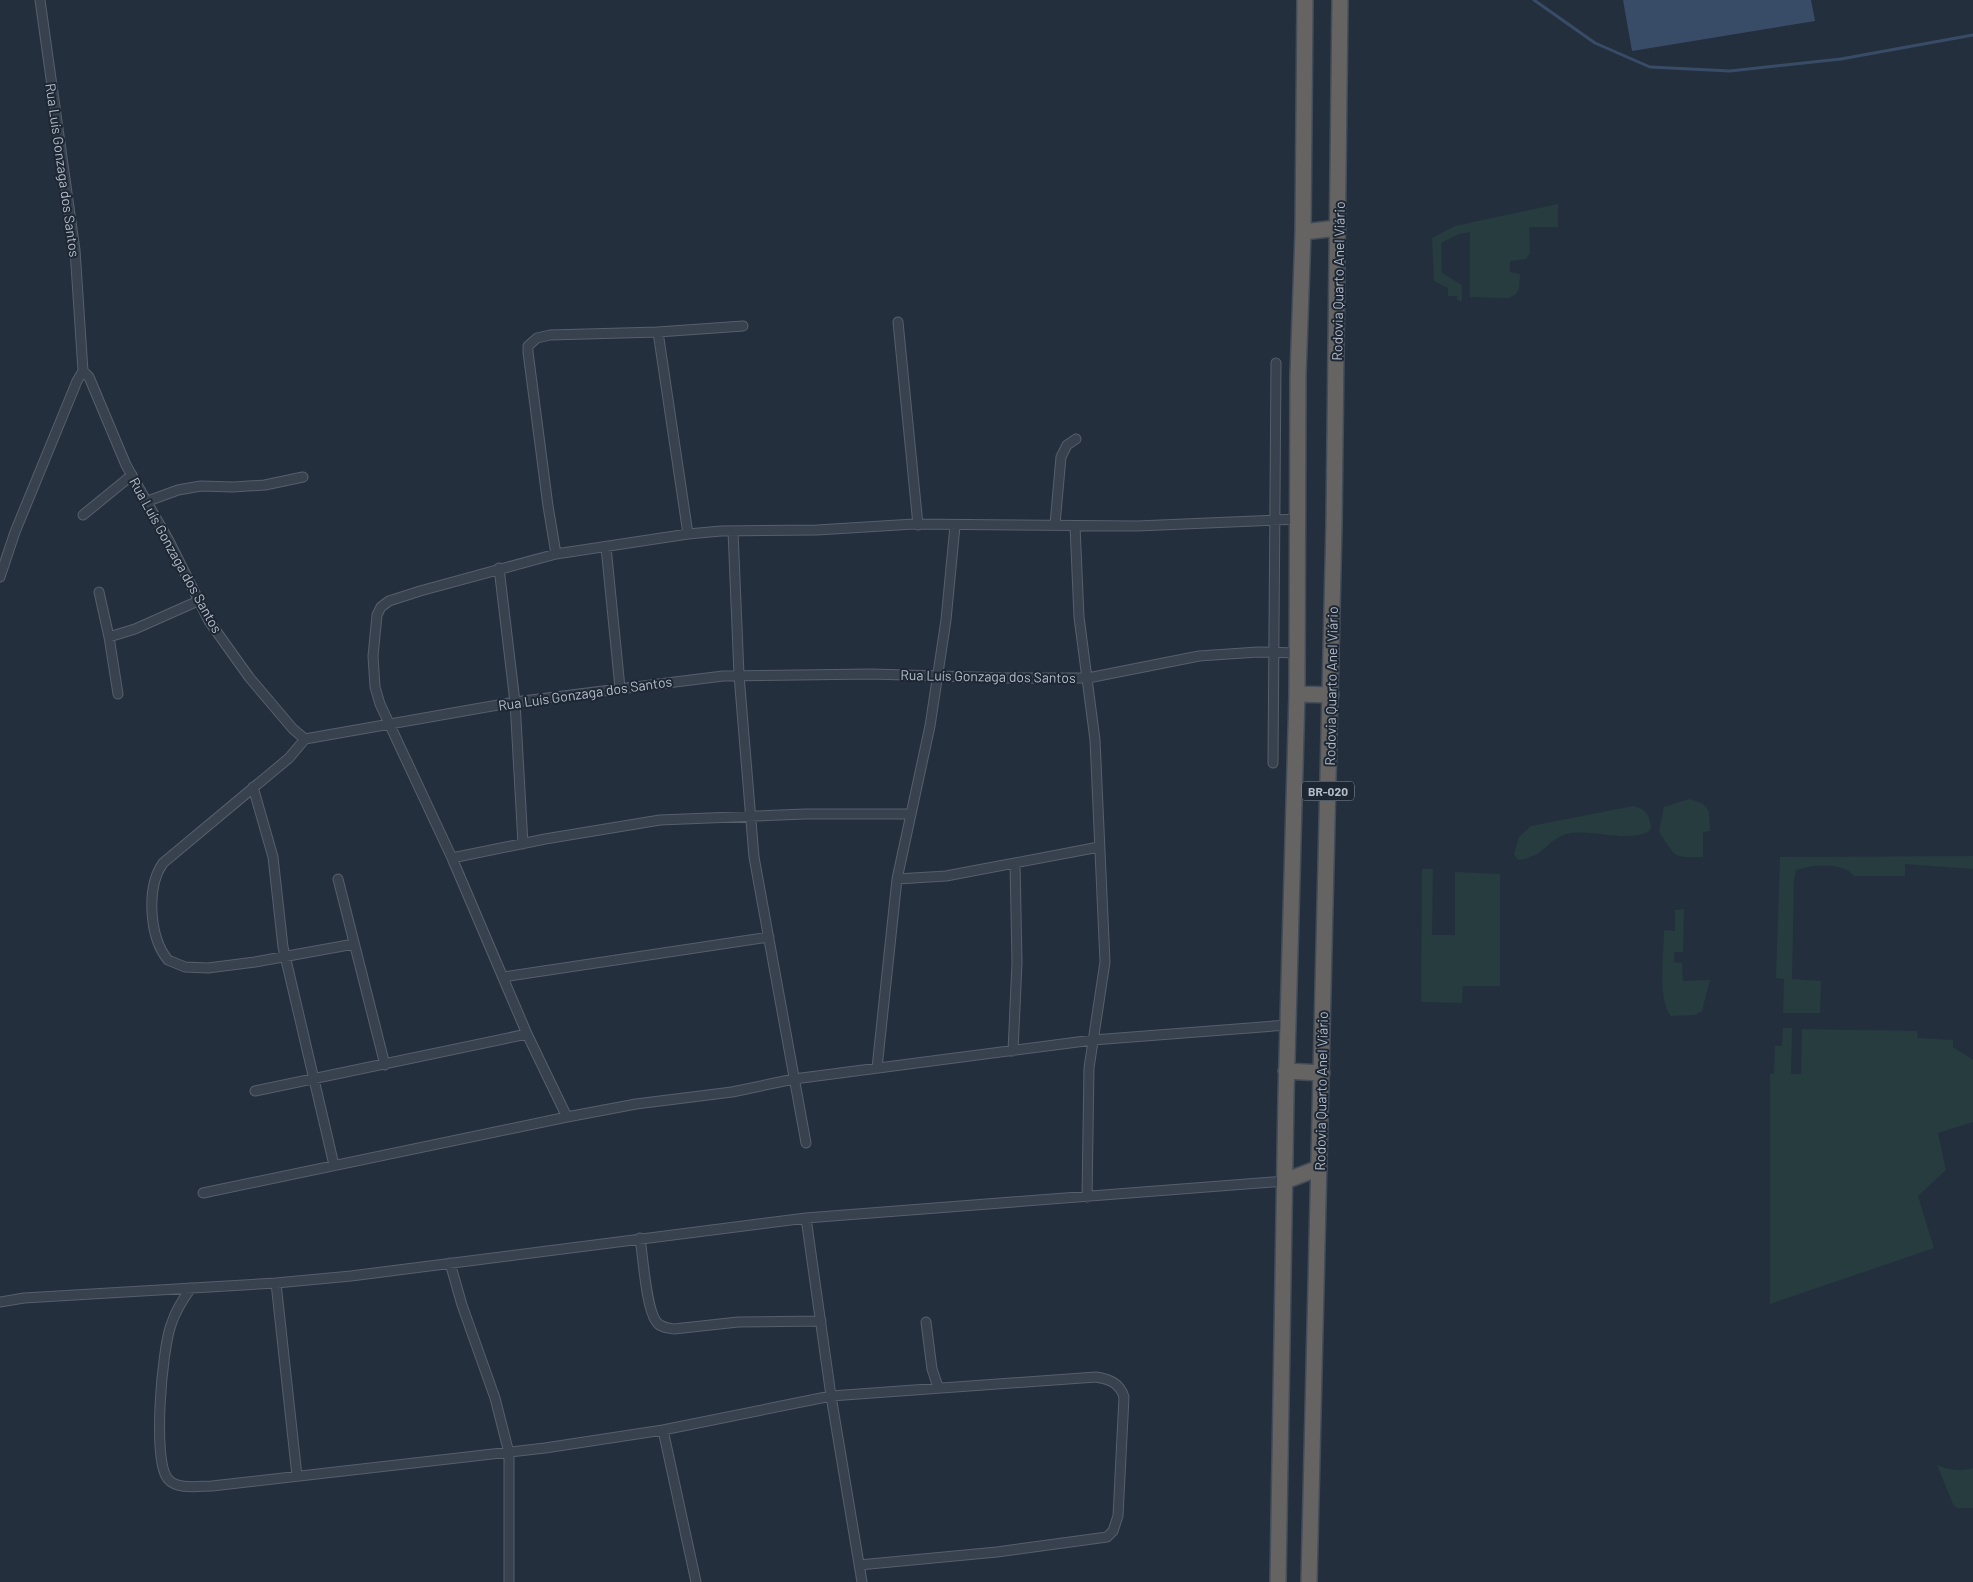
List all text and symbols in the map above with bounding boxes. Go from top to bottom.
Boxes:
street label: Rua Luís Gonzaga dos Santos [42,82,84,258]
street label: Rodovia Quarto Anel Viário [1328,201,1348,361]
street label: Rua Luís Gonzaga dos Santos [126,474,226,636]
street label: Rodovia Quarto Anel Viário [1321,606,1341,766]
street label: Rua Luís Gonzaga dos Santos [900,666,1076,686]
street label: Rua Luís Gonzaga dos Santos [497,672,673,714]
road number: BR-020 [1302,781,1354,800]
street label: Rodovia Quarto Anel Viário [1311,1011,1331,1171]

